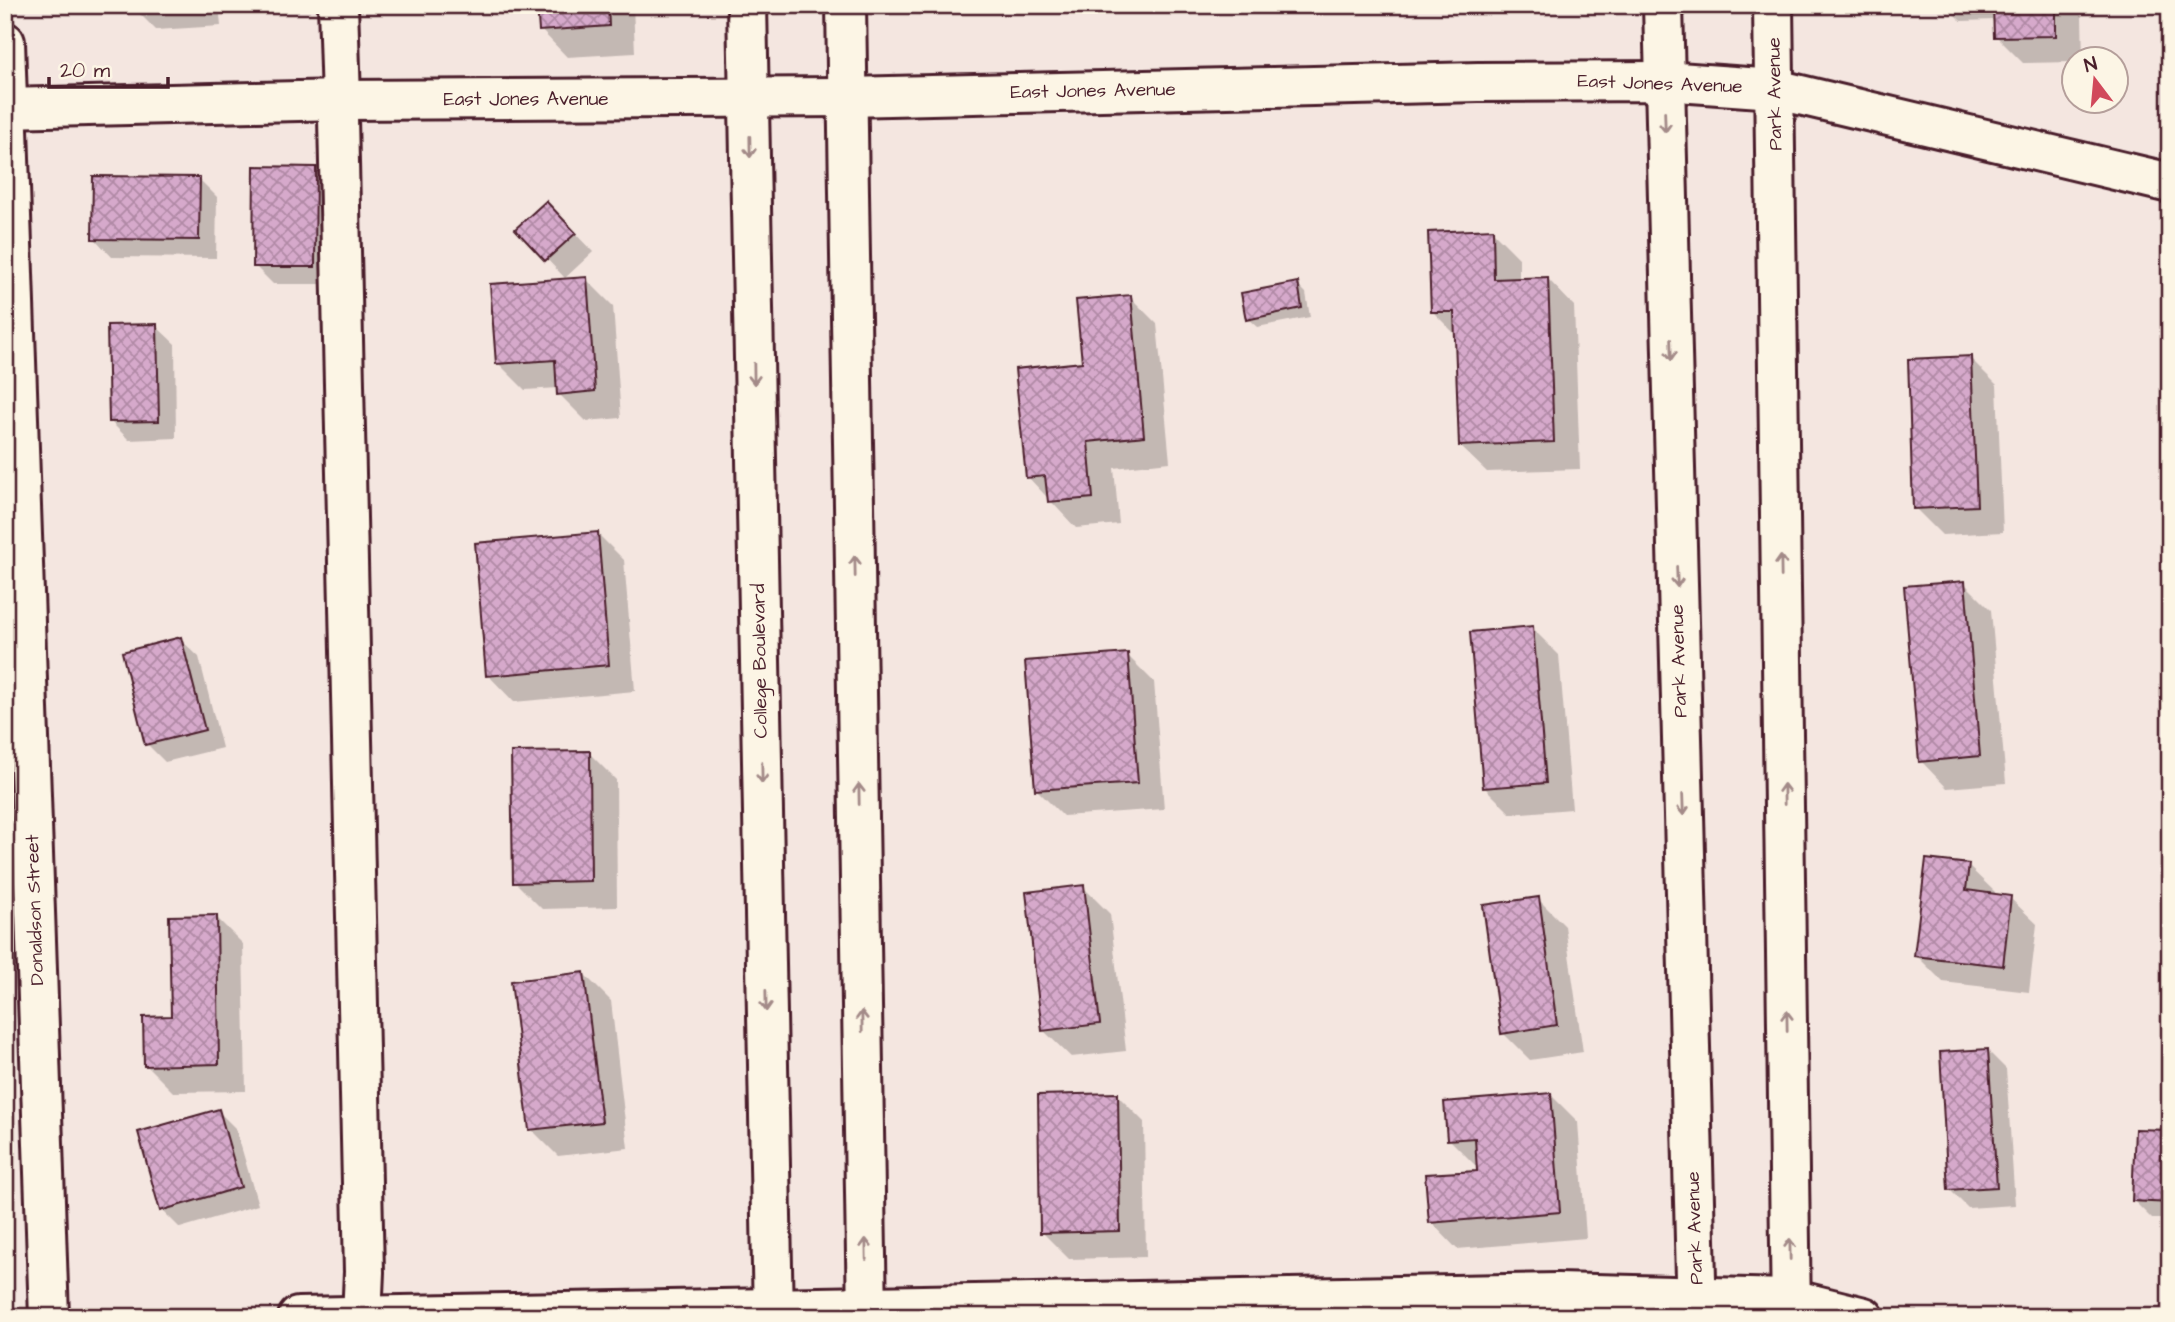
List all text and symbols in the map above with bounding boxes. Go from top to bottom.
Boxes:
street label: Park Avenue [1761,37,1789,151]
scale bar [49,46,168,90]
north arrow [2060,46,2130,116]
text: N [2081,50,2100,80]
text: 20 m [60,56,111,85]
street label: East Jones Avenue [1577,68,1743,100]
street label: East Jones Avenue [1010,76,1176,106]
street label: East Jones Avenue [443,86,609,113]
one-way arrow [1658,111,1671,134]
one-way arrow [743,135,757,158]
one-way arrow [1664,338,1678,361]
one-way arrow [747,363,761,386]
one-way arrow [848,555,862,578]
one-way arrow [1774,555,1788,578]
one-way arrow [1670,566,1684,589]
street label: College Boulevard [745,583,776,739]
street label: Park Avenue [1664,604,1694,718]
one-way arrow [755,762,769,785]
one-way arrow [852,782,865,805]
one-way arrow [1777,782,1791,805]
one-way arrow [1677,793,1690,816]
street label: Donaldson Street [19,834,51,986]
one-way arrow [760,989,773,1012]
one-way arrow [855,1010,869,1033]
one-way arrow [1780,1010,1794,1033]
street label: Park Avenue [1680,1171,1710,1285]
one-way arrow [859,1237,872,1260]
one-way arrow [1783,1237,1797,1260]

